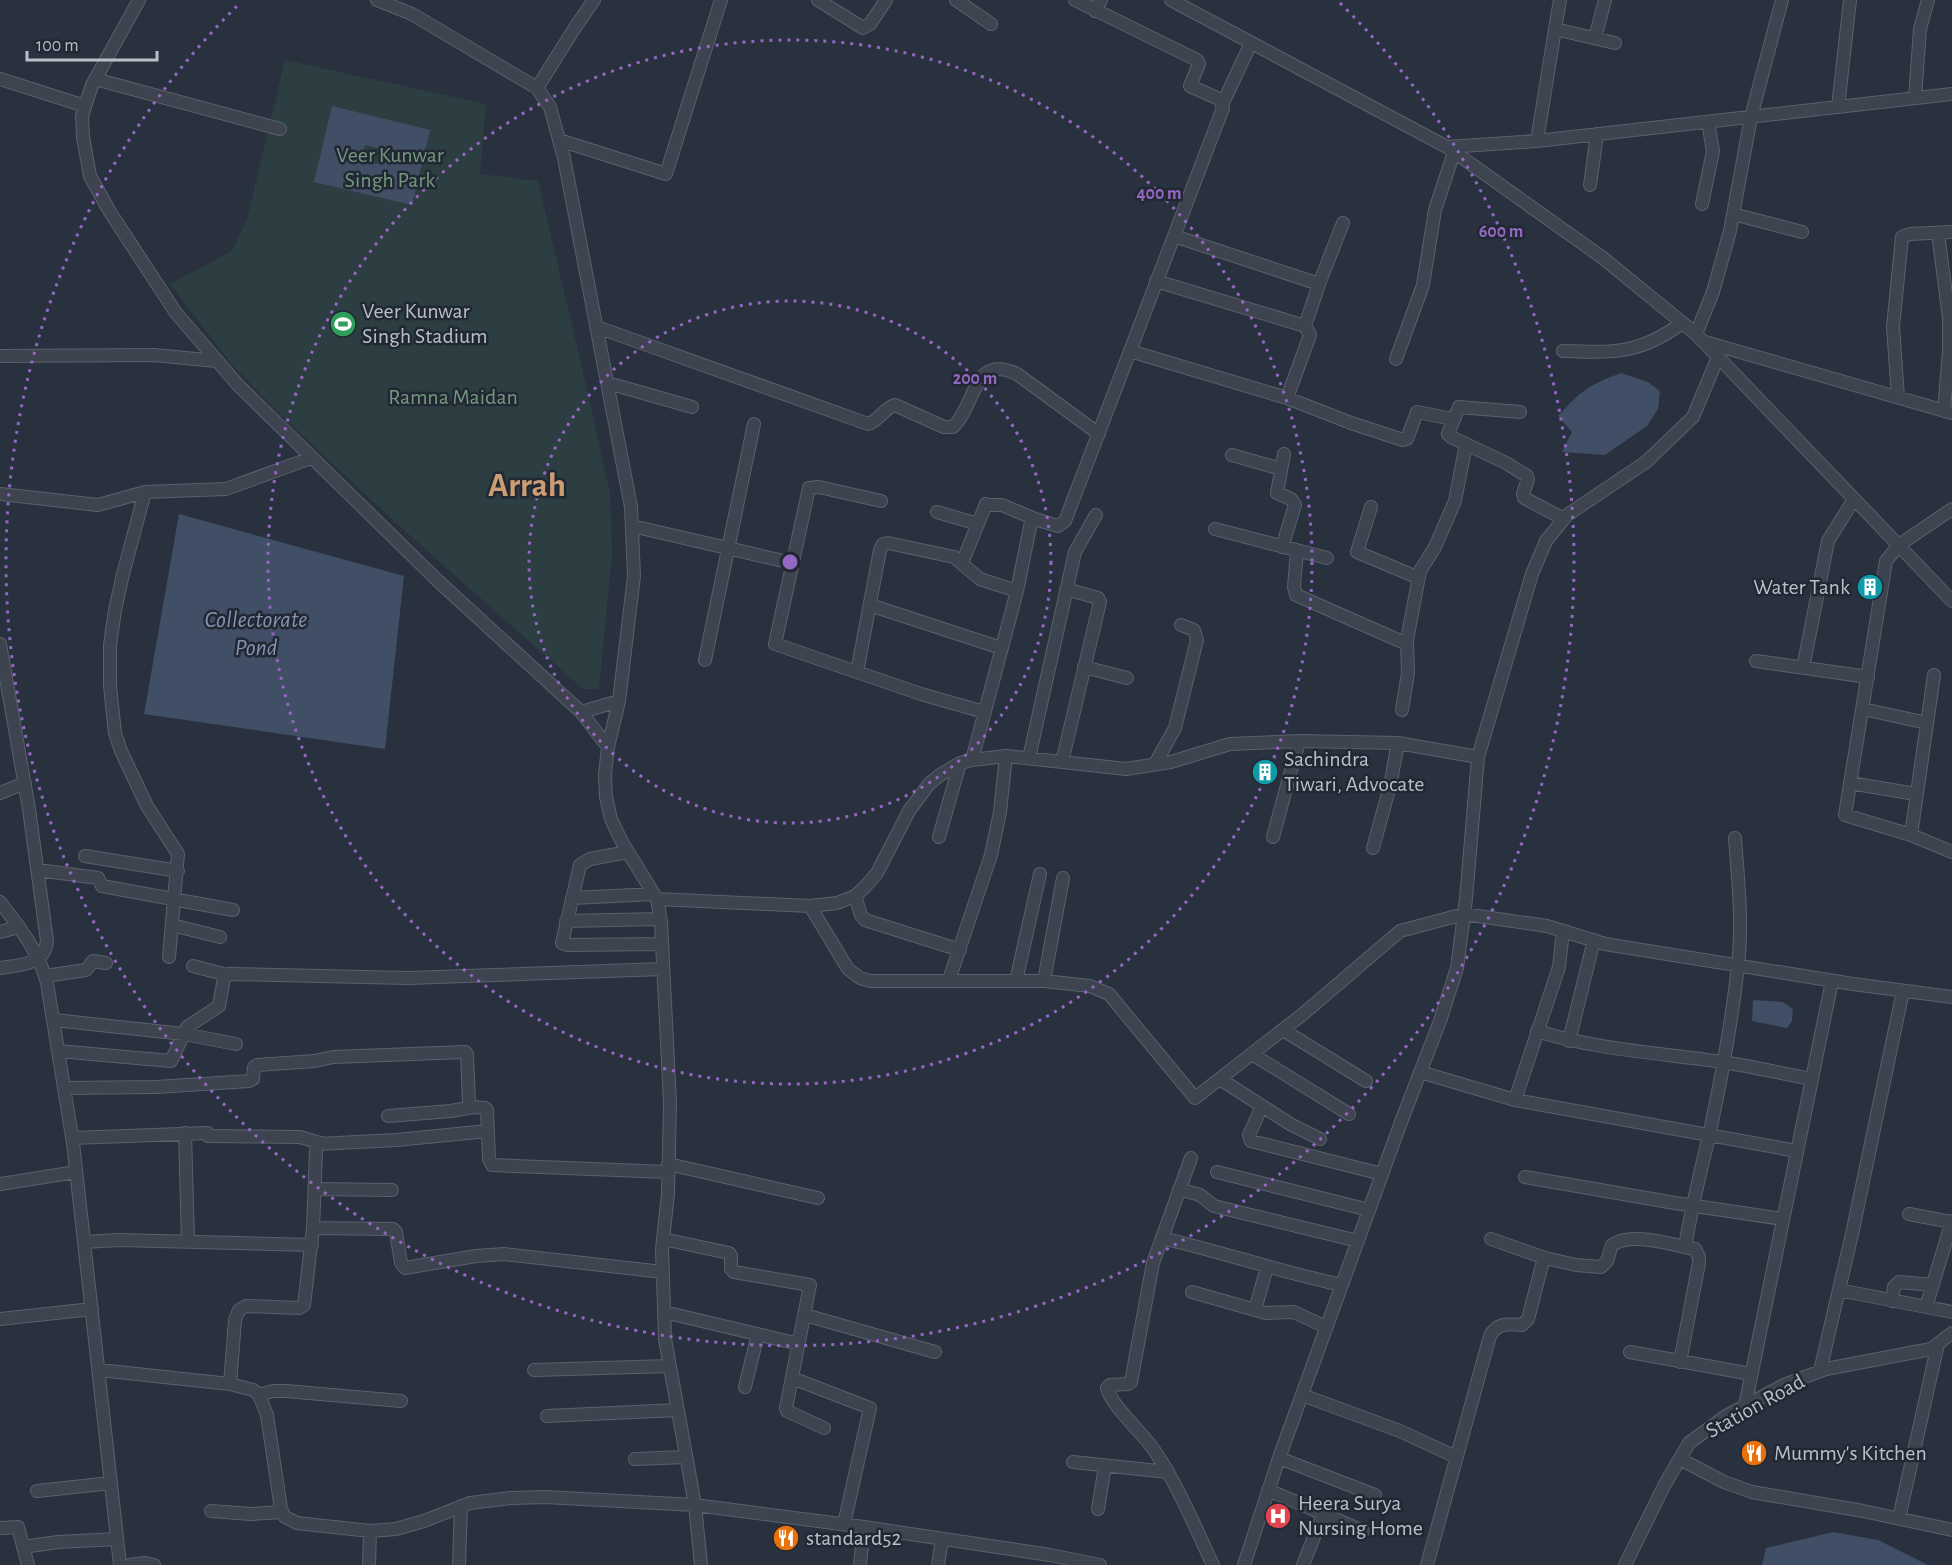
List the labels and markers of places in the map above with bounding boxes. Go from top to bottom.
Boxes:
place label: Veer Kunwar Singh Stadium [362,300,488,347]
sports icon: Veer Kunwar Singh Stadium [328,309,358,339]
centre of rings [780,552,800,572]
building icon: Water Tank [1855,572,1885,602]
place label: Water Tank [1753,576,1850,598]
place label: Sachindra Tiwari, Advocate [1284,748,1424,795]
building icon: Sachindra Tiwari, Advocate [1250,757,1280,787]
restaurant icon: Mummy's Kitchen [1739,1438,1769,1468]
place label: Mummy's Kitchen [1774,1442,1927,1464]
place label: Heera Surya Nursing Home [1298,1492,1423,1539]
hospital icon: Heera Surya Nursing Home [1263,1501,1293,1531]
restaurant icon: standard52 [771,1523,801,1553]
place label: standard52 [806,1527,901,1549]

